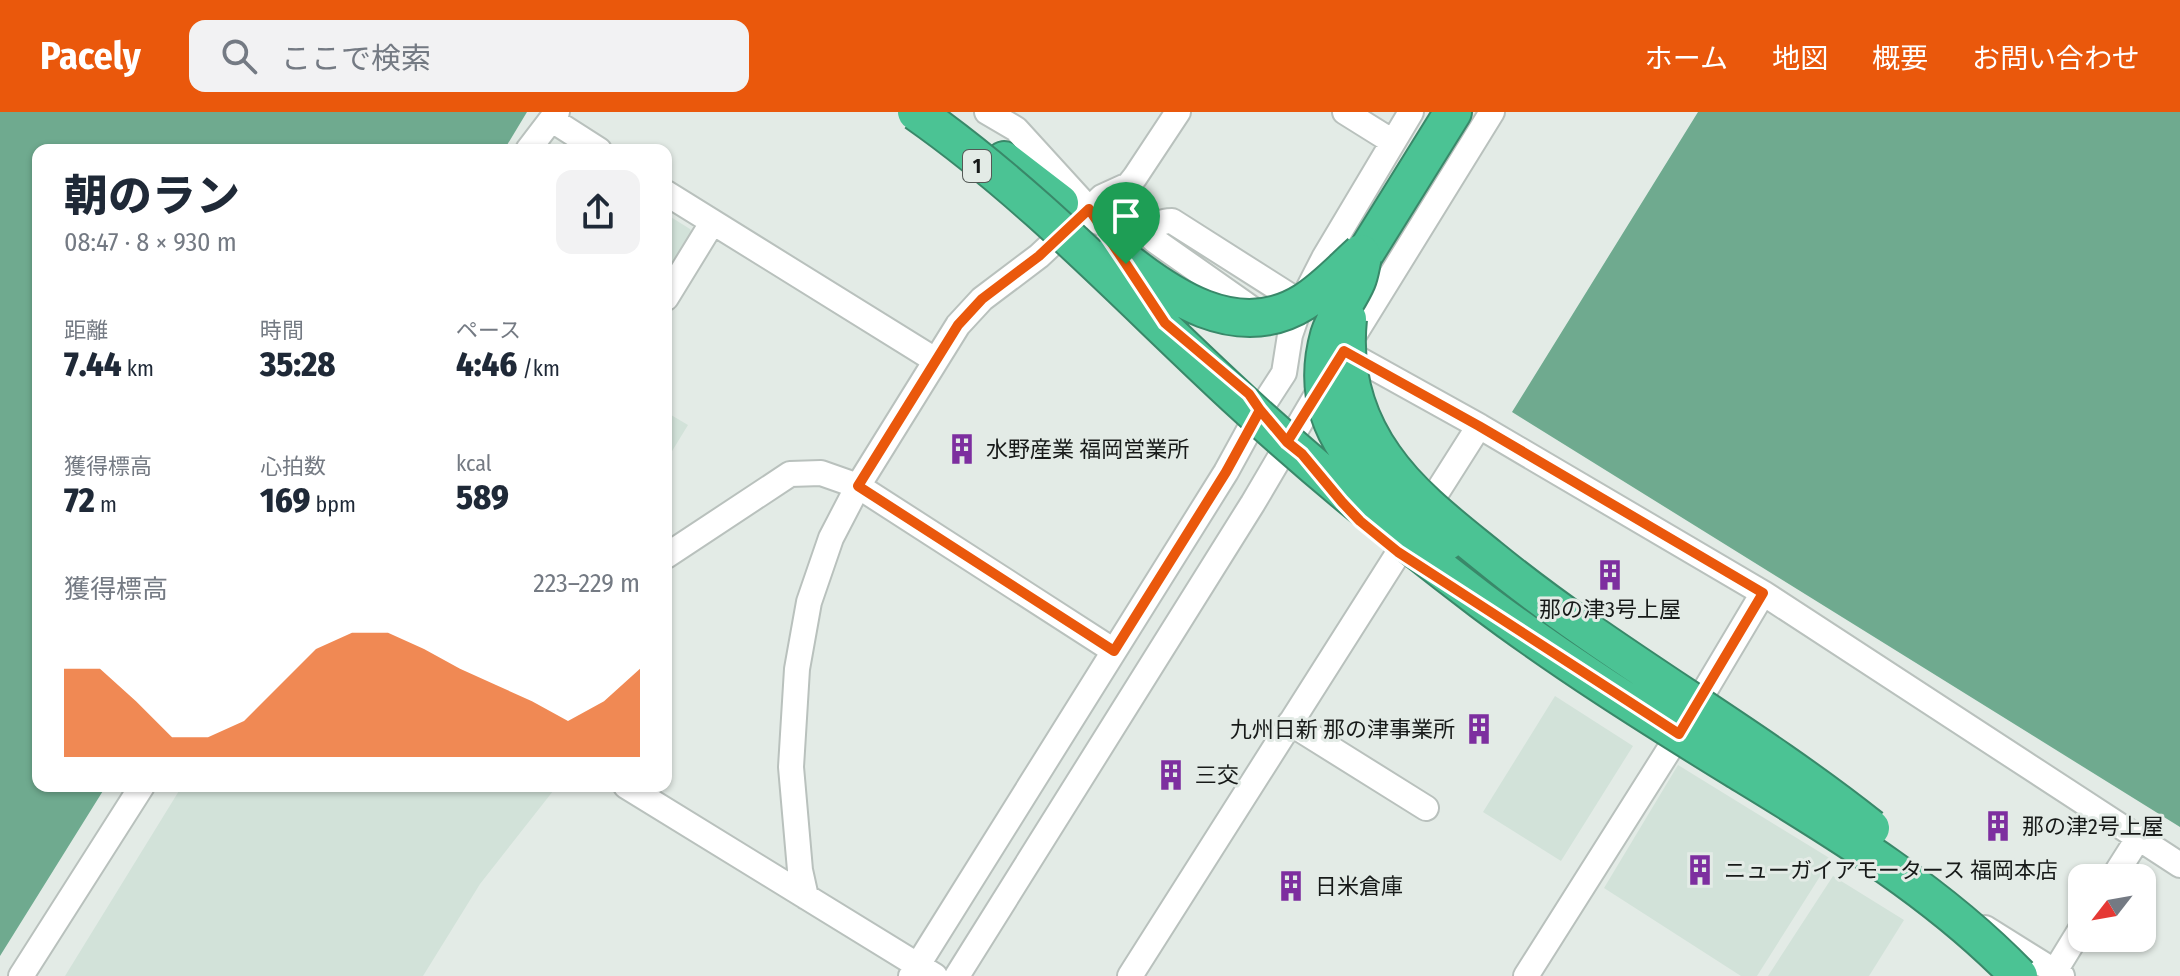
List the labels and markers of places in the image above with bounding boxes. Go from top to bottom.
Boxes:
pin [1092,182,1160,264]
building icon: 水野産業 福岡営業所 [945,432,979,466]
place label: 水野産業 福岡営業所 [986,436,1189,463]
building icon: 那の津3号上屋 [1593,558,1627,592]
place label: 那の津3号上屋 [1539,596,1681,623]
building icon: 九州日新 那の津事業所 [1462,712,1496,746]
place label: 九州日新 那の津事業所 [1230,716,1455,743]
building icon: 三交 [1154,758,1188,792]
place label: 三交 [1195,762,1239,789]
building icon: 那の津2号上屋 [1981,809,2015,843]
place label: 那の津2号上屋 [2022,813,2164,840]
building icon: ニューガイアモータース 福岡本店 [1683,853,1717,887]
place label: ニューガイアモータース 福岡本店 [1724,857,2058,884]
building icon: 日米倉庫 [1274,869,1308,903]
place label: 日米倉庫 [1315,873,1403,900]

